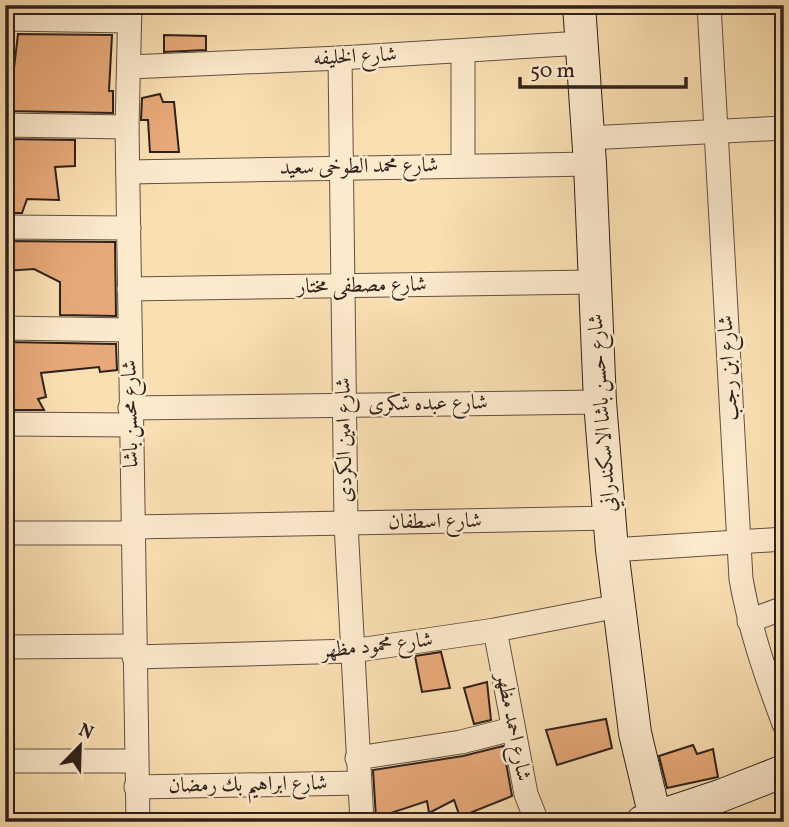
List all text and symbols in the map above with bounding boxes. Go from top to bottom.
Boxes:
street label: شارع الخليفه [312,40,398,76]
scale bar [520,46,686,90]
text: 50 m [530,57,575,86]
street label: شارع محمد الطوخى سعيد [279,151,439,185]
street label: شارع مصطفى مختار [295,270,427,304]
street label: شارع حسن باشا الاسكندراني [582,313,626,513]
street label: شارع ابن رجب [712,314,748,422]
street label: شارع محسن باشا [116,360,148,468]
street label: شارع امين الكردى [329,377,363,503]
street label: شارع عبده شكرى [368,388,488,422]
street label: شارع اسطفان [388,507,482,539]
street label: شارع محمود مظهر [318,626,434,668]
street label: شارع احمد مظهر [486,668,538,784]
north arrow [46,712,116,782]
text: N [74,718,97,747]
street label: شارع ابراهيم بك رمضان [168,769,328,806]

